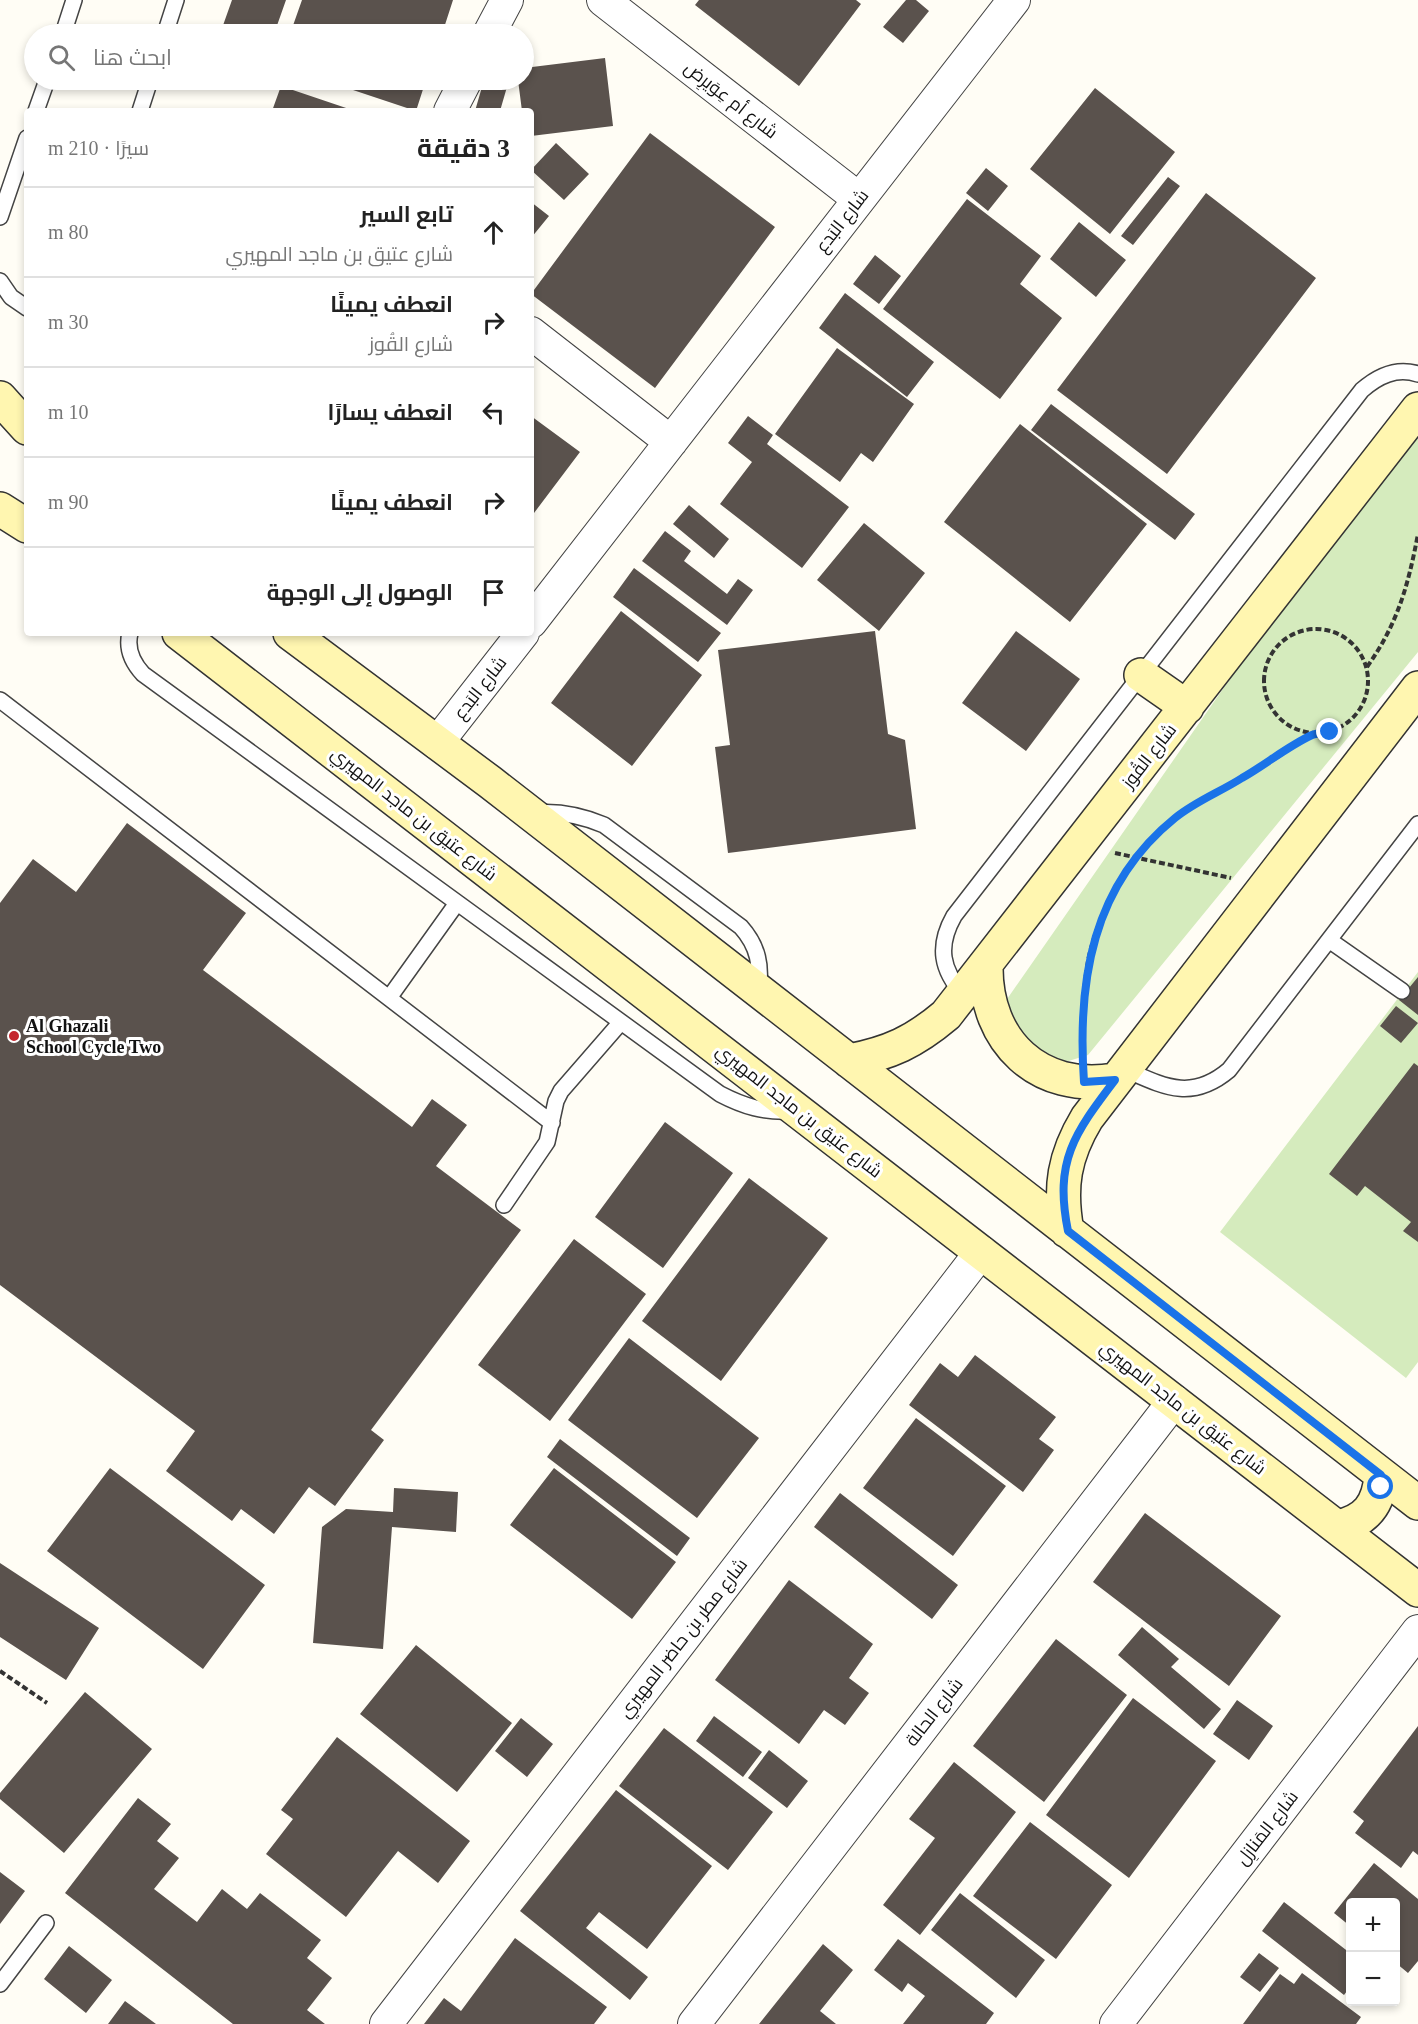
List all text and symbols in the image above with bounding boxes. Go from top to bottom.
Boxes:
search box [24,24,534,90]
icon: search [45,41,78,74]
text: ابحث هنا [93,45,172,70]
street label: شارع أم عِوَيرِض [679,57,782,144]
text: 3 دقيقة [417,134,510,163]
text: سيرًا · 210 m [48,137,149,159]
street label: شارع البَدع [811,186,874,258]
text: تابع السير [360,202,453,227]
icon: ahead [477,216,510,249]
text: 80 m [48,221,89,243]
text: شارع عتيق بن ماجد المهيري [226,243,453,265]
text: انعطف يمينًا [330,292,453,317]
icon: right [477,306,510,339]
text: 30 m [48,311,89,333]
text: شارع القُوز [369,333,453,355]
icon: left [477,396,510,429]
text: انعطف يسارًا [328,400,453,425]
text: 10 m [48,401,89,423]
icon: right [477,486,510,519]
text: انعطف يمينًا [330,490,453,515]
text: 90 m [48,491,89,513]
icon: arrive [477,576,510,609]
text: الوصول إلى الوجهة [267,580,453,605]
street label: شارع البَدع [449,653,512,725]
route end [1316,718,1342,744]
street label: شارع القُوز [1116,719,1182,794]
street label: شارع عتيق بن ماجد المهيري [325,743,501,888]
place label: Al Ghazali School Cycle Two [26,1016,161,1057]
marker: Al Ghazali School Cycle Two [7,1029,21,1043]
street label: شارع عتيق بن ماجد المهيري [710,1040,886,1185]
street label: شارع عتيق بن ماجد المهيري [1094,1337,1270,1482]
route start [1367,1473,1393,1499]
street label: شارع مطر بن حاضر المهيري [615,1555,754,1724]
street label: شارع الحالة [901,1674,968,1751]
street label: شارع المَنازِل [1232,1787,1304,1870]
map controls [1346,1898,1400,2006]
button: + [1346,1898,1400,1952]
button: − [1346,1952,1400,2006]

